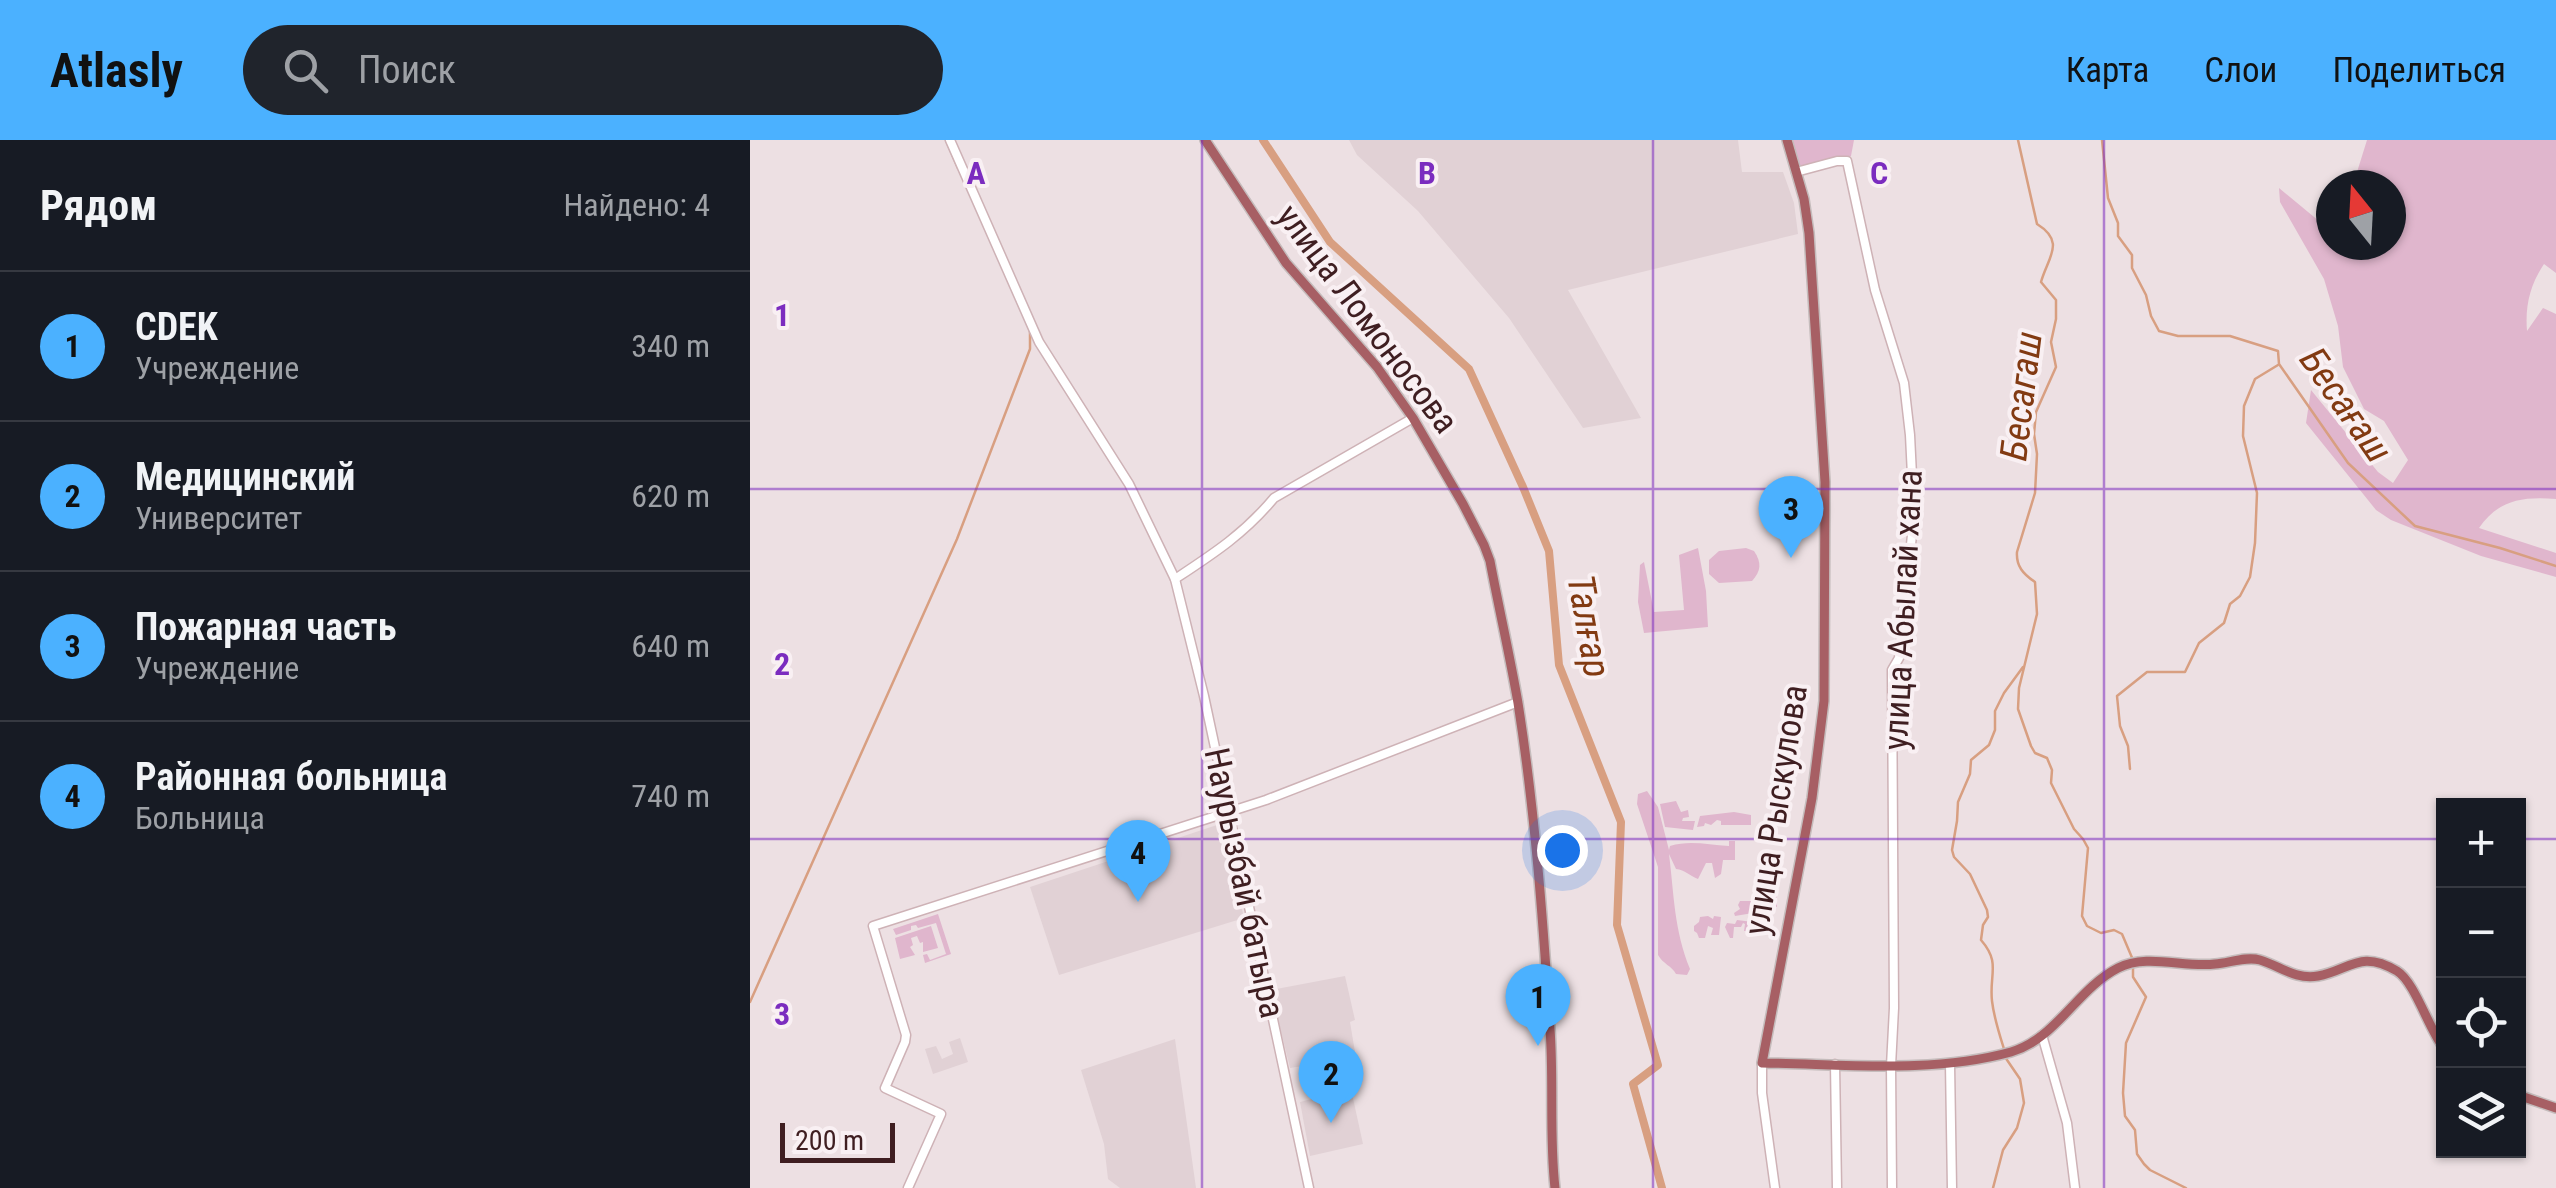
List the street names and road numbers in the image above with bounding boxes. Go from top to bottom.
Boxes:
street label: улица Ломоносова [1268,197,1466,441]
street label: улица Абылай хана [1875,469,1931,751]
street label: улица Рыскулова [1736,682,1816,938]
street label: Наурызбай батыра [1195,744,1293,1022]

